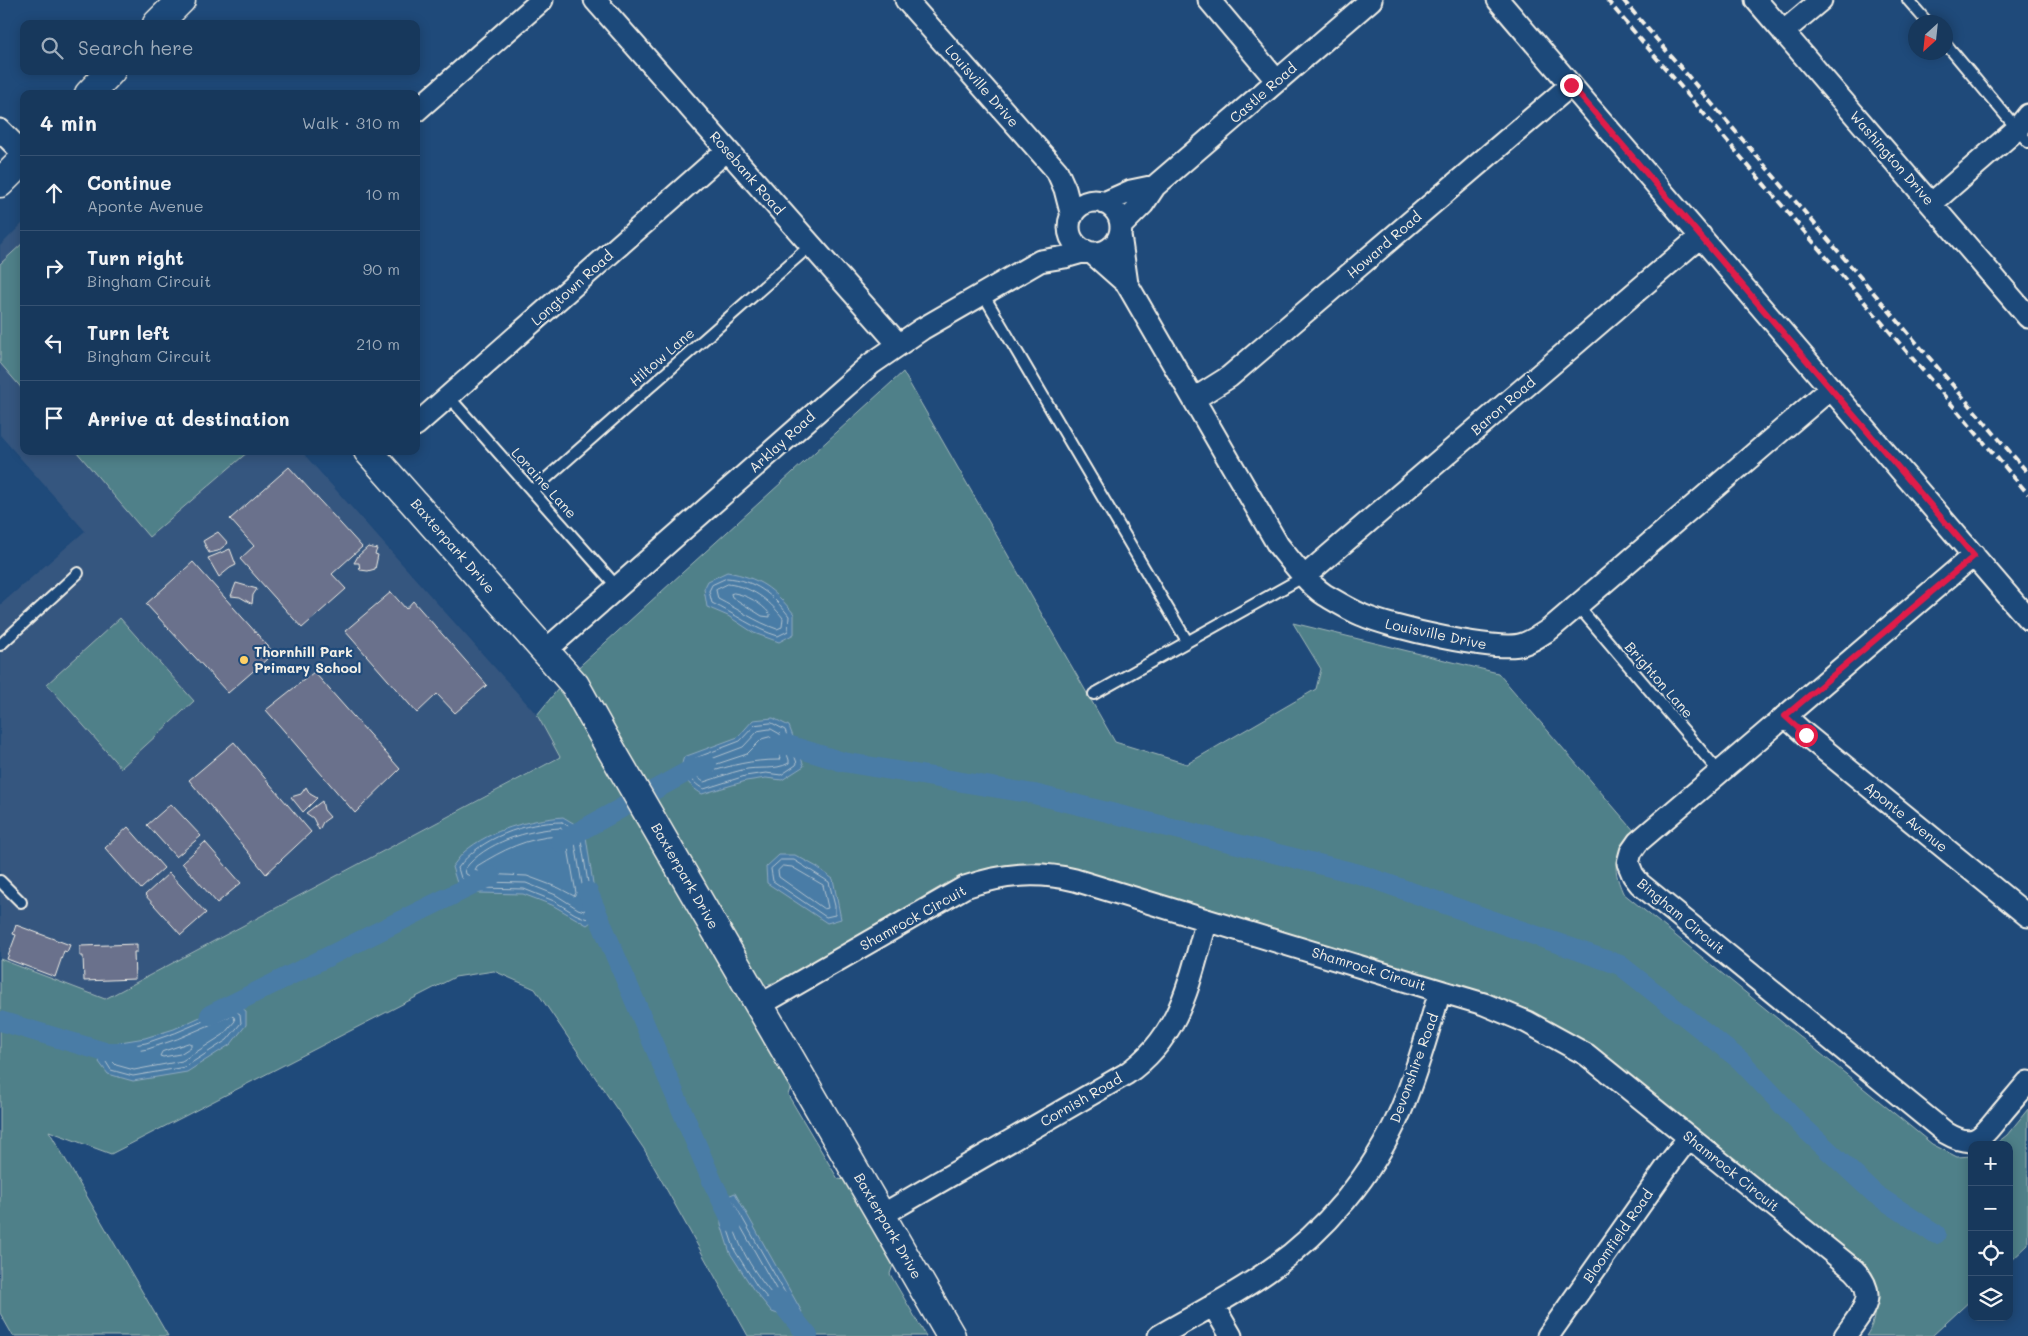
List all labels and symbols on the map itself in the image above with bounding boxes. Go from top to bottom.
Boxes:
north arrow [1908,15,1953,60]
street label: Louisville Drive [941,40,1023,131]
street label: Castle Road [1225,58,1300,127]
route end [1560,74,1583,97]
street label: Washington Drive [1846,106,1939,209]
street label: Rosebank Road [706,127,789,219]
street label: Howard Road [1342,207,1425,282]
street label: Longtown Road [527,246,617,329]
street label: Hiltow Lane [625,323,698,390]
street label: Baron Road [1466,372,1539,439]
street label: Arklay Road [744,407,819,476]
street label: Loraine Lane [507,443,581,522]
street label: Baxterpark Drive [407,494,500,597]
street label: Louisville Drive [1384,613,1489,654]
street label: Brighton Lane [1621,638,1698,722]
place label: Thornhill Park Primary School [254,642,361,677]
marker: Thornhill Park Primary School [238,654,250,666]
route start [1795,724,1818,747]
street label: Aponte Avenue [1861,777,1952,856]
street label: Baxterpark Drive [647,819,724,932]
street label: Bingham Circuit [1634,873,1729,958]
street label: Shamrock Circuit [856,880,969,955]
street label: Shamrock Circuit [1310,942,1429,995]
street label: Devonshire Road [1385,1010,1442,1125]
street label: Cornish Road [1036,1068,1125,1131]
street label: Shamrock Circuit [1679,1126,1783,1215]
street label: Baxterpark Drive [850,1169,927,1282]
street label: Bloomfield Road [1578,1185,1657,1286]

